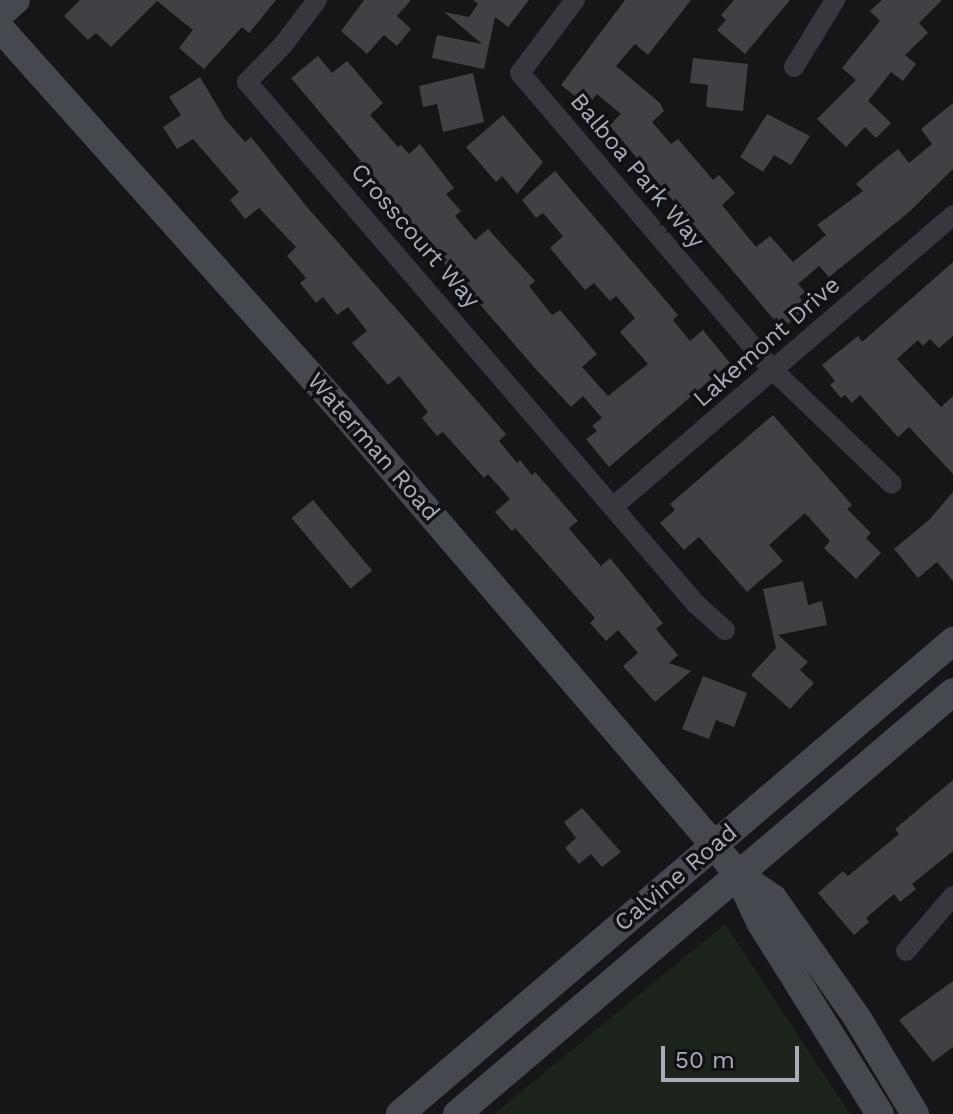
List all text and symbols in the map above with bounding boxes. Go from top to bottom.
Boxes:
street label: Balboa Park Way [563,87,711,255]
street label: Crosscourt Way [344,158,486,314]
street label: Lakemont Drive [688,270,846,414]
street label: Waterman Road [301,367,445,527]
street label: Calvine Road [609,818,743,938]
scale bar [665,1030,803,1080]
text: 50 m [675,1046,735,1074]

